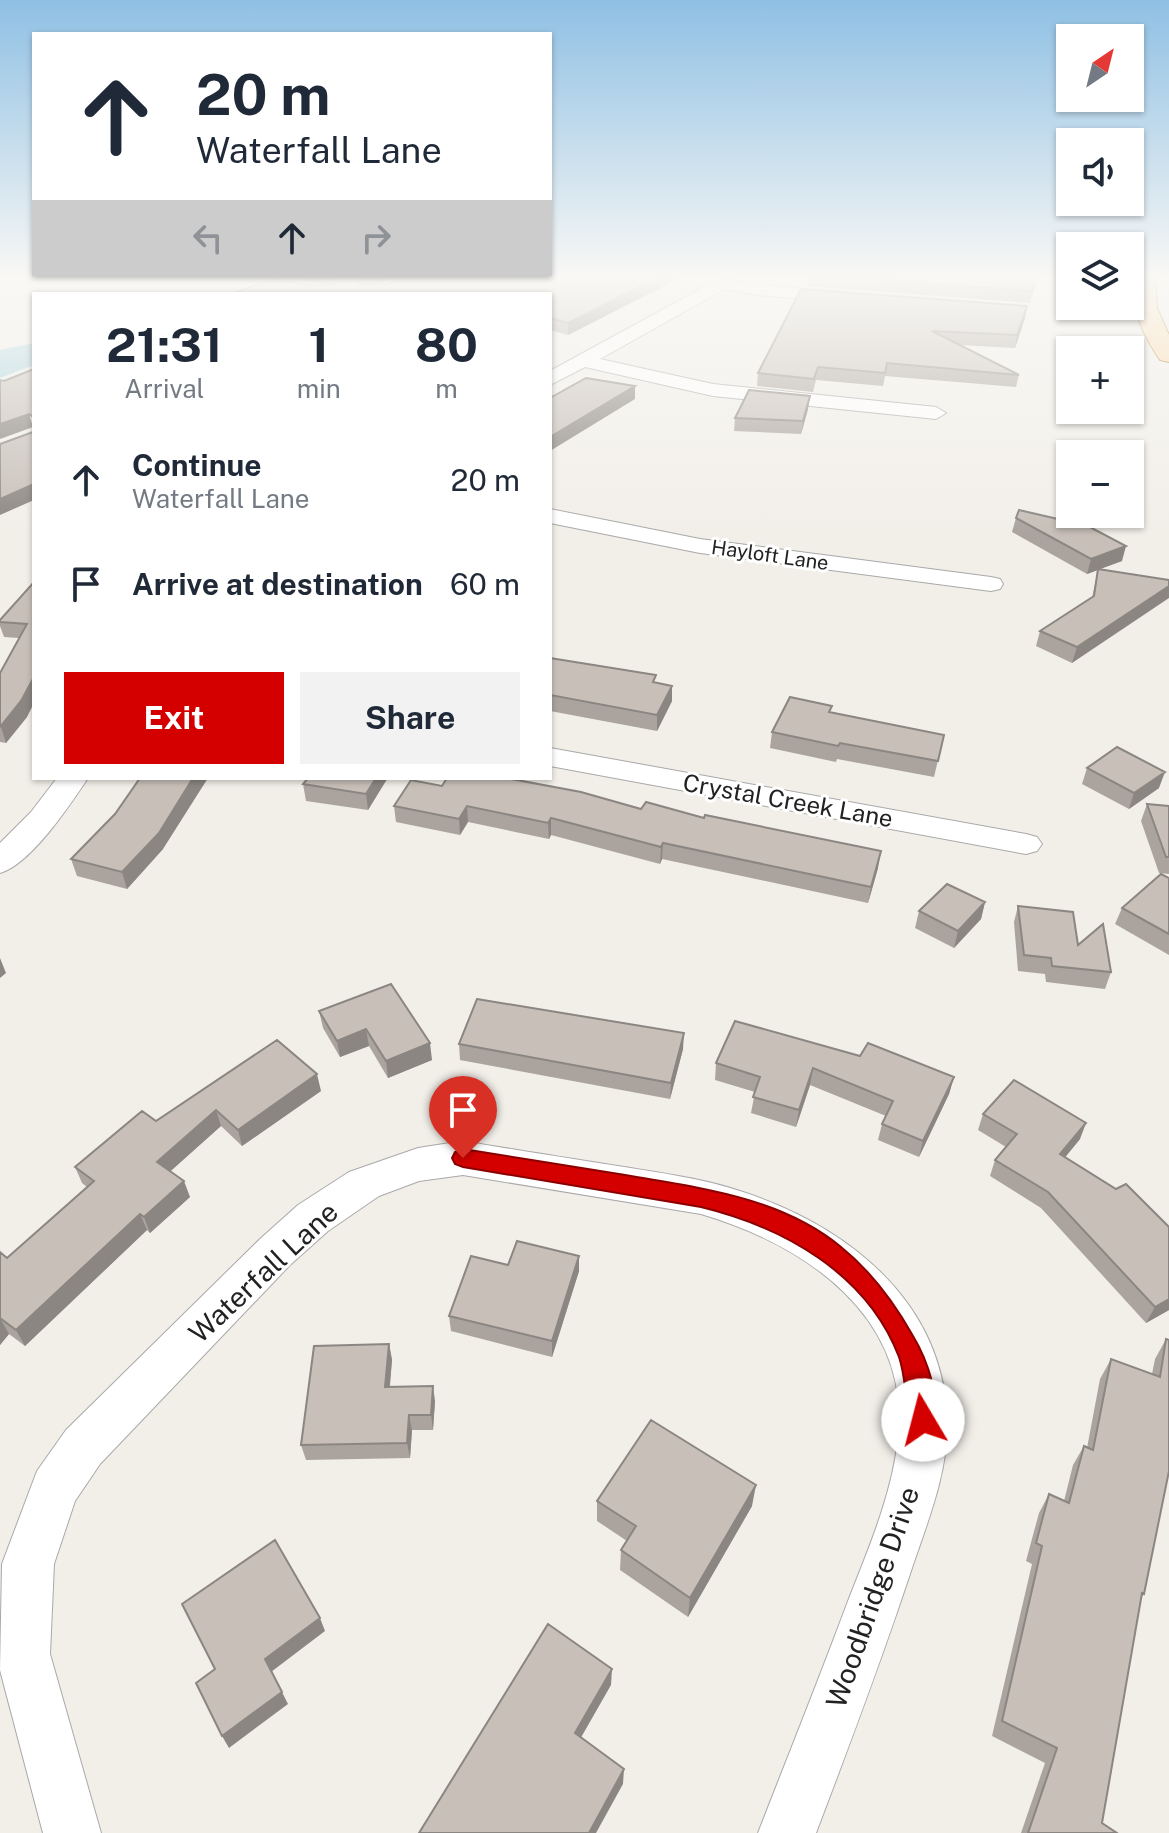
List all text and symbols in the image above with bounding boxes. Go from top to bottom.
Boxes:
north arrow [1056,24,1144,112]
map controls [1056,24,1144,528]
text: 20 m [196,62,330,128]
icon: ahead [64,64,168,168]
button: sound [1056,128,1144,216]
text: Waterfall Lane [196,129,442,171]
icon: left [186,216,230,260]
icon: ahead [270,216,314,260]
icon: right [354,216,398,260]
button: layers [1056,232,1144,320]
text: 21:31 [106,316,223,373]
text: 1 [308,316,329,373]
text: 80 [415,316,478,373]
button: + [1056,336,1144,424]
text: Arrival [124,373,204,404]
text: min [297,373,341,404]
text: m [435,373,458,404]
button: − [1056,440,1144,528]
text: Continue [132,447,262,483]
icon: ahead [64,458,108,502]
text: 20 m [451,462,520,498]
text: Waterfall Lane [132,483,310,514]
street label: Hayloft Lane [710,535,830,575]
icon: arrive [64,562,108,606]
text: Arrive at destination [132,566,423,602]
text: 60 m [450,566,520,602]
button: Exit [64,672,284,764]
button: Share [300,672,520,764]
street label: Crystal Creek Lane [681,768,895,832]
pin [429,1076,497,1158]
icon: arrive [441,1088,485,1132]
street label: Waterfall Lane [182,1195,344,1349]
position arrow [881,1378,965,1462]
street label: Woodbridge Drive [819,1482,925,1712]

